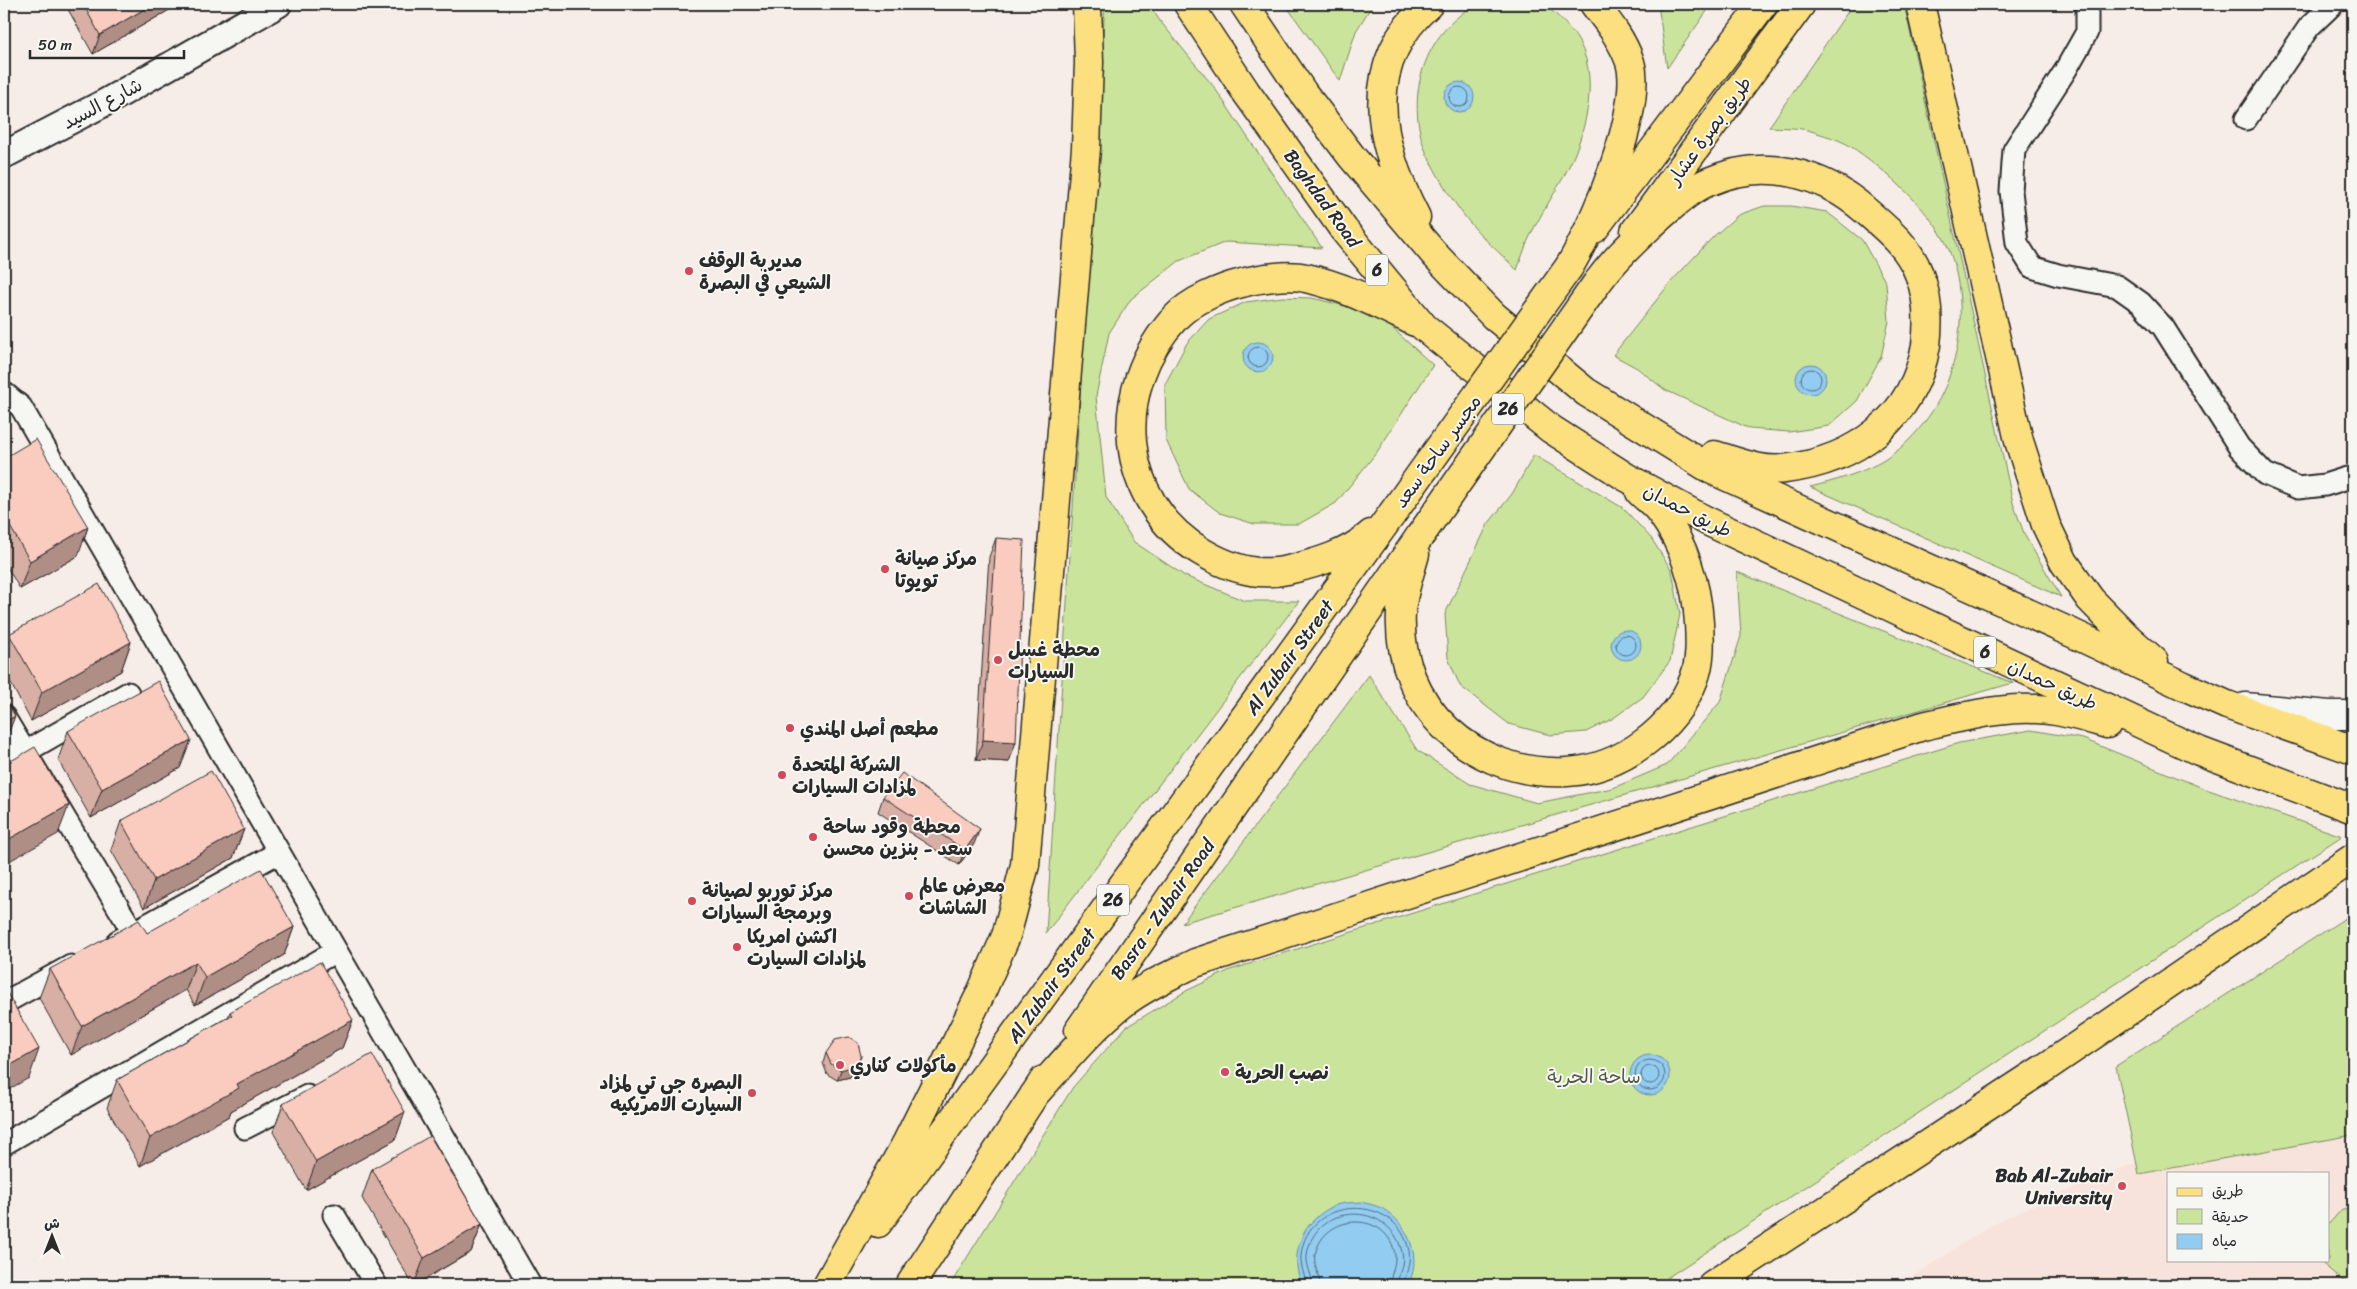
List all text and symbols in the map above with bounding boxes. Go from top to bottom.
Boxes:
scale bar [30,28,184,60]
text: 50 m [38,32,73,58]
street label: شارع السيد [56,68,148,138]
street label: طريق بصرة عشار [1657,69,1760,193]
street label: Baghdad Road [1275,142,1371,256]
place label: مديرية الوقف الشيعي في البصرة [699,244,831,299]
road number: 6 [1366,254,1388,286]
marker: مديرية الوقف الشيعي في البصرة [683,265,695,277]
street label: مجسر ساحة سعد [1385,387,1490,515]
road number: 26 [1492,394,1524,424]
street label: طريق حمدان [1638,474,1738,547]
place label: مركز صيانة تويوتا [895,542,977,597]
marker: مركز صيانة تويوتا [879,563,891,575]
street label: Al Zubair Street [1235,591,1344,723]
place label: محطة غسل السيارات [1008,633,1100,688]
road number: 6 [1974,636,1996,668]
street label: طريق حمدان [2002,649,2103,720]
marker: محطة غسل السيارات [992,654,1004,666]
place label: مطعم أصل المندي [800,712,939,745]
marker: مطعم أصل المندي [784,722,796,734]
place label: الشركة المتحدة لمزادات السيارات [792,748,916,803]
marker: الشركة المتحدة لمزادات السيارات [776,769,788,781]
place label: محطة وقود ساحة سعد - بنزين محسن [823,810,972,865]
street label: Basra - Zubair Road [1101,830,1225,987]
marker: محطة وقود ساحة سعد - بنزين محسن [807,831,819,843]
place label: معرض عالم الشاشات [919,869,1005,924]
place label: مركز توربو لصيانة وبرمجة السيارات [702,874,833,929]
road number: 26 [1097,884,1129,916]
marker: معرض عالم الشاشات [903,890,915,902]
marker: مركز توربو لصيانة وبرمجة السيارات [686,895,698,907]
street label: Al Zubair Street [997,919,1106,1051]
place label: اكشن امريكا لمزادات السيارت [747,920,866,975]
marker: اكشن امريكا لمزادات السيارت [731,941,743,953]
place label: مأكولات كناري [850,1049,957,1082]
place label: نصب الحرية [1235,1056,1329,1089]
marker: مأكولات كناري [834,1059,846,1071]
park label: ساحة الحرية [1547,1060,1641,1093]
place label: البصره جي تي لمزاد السيارت الامريكيه [600,1066,742,1121]
marker: نصب الحرية [1219,1066,1231,1078]
marker: البصره جي تي لمزاد السيارت الامريكيه [746,1087,758,1099]
place label: Bab Al-Zubair University [1995,1159,2114,1214]
legend [2167,1172,2330,1262]
text: طريق [2212,1178,2244,1204]
marker: Bab Al-Zubair University [2116,1180,2128,1192]
text: حديقة [2212,1204,2249,1230]
text: ش [44,1211,60,1236]
north arrow [28,1212,78,1262]
text: مياه [2212,1228,2237,1254]

